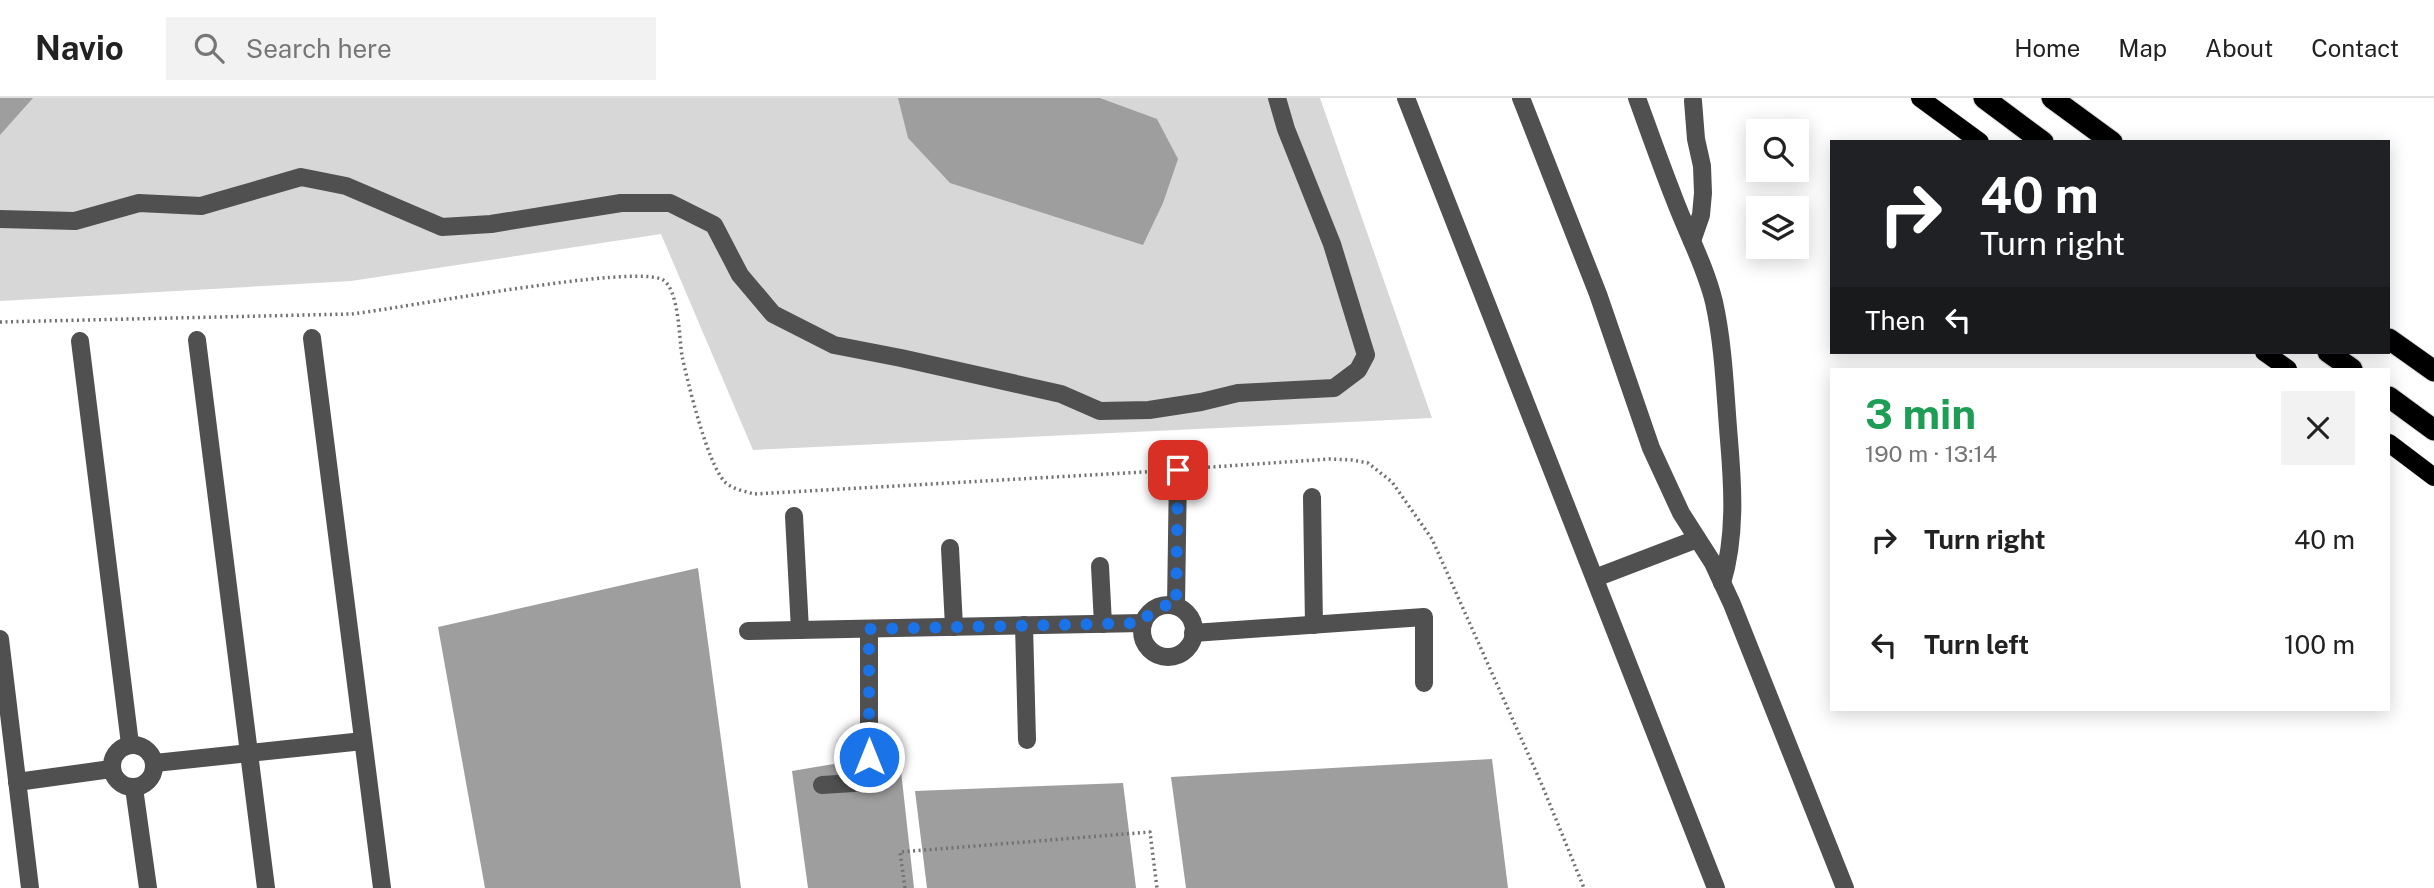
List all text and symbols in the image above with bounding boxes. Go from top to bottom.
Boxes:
search box [166,17,656,80]
text: Navio [35,29,124,67]
icon: search [190,29,228,67]
text: Search here [246,33,392,64]
text: Home [2014,34,2080,62]
text: Map [2118,34,2167,62]
text: About [2205,34,2273,62]
text: Contact [2311,34,2399,62]
map controls [1746,119,1809,259]
button: search [1746,119,1809,182]
text: 40 m [1980,166,2099,224]
icon: right [1865,168,1956,259]
button: layers [1746,196,1809,259]
text: Turn right [1980,225,2125,262]
icon: left [1939,301,1977,339]
text: Then [1865,305,1925,336]
text: 3 min [1865,389,1976,438]
button: close [2281,391,2355,465]
pin [1148,440,1208,500]
text: 190 m · 13:14 [1865,440,1997,467]
icon: arrive [1159,451,1197,489]
icon: right [1865,521,1903,559]
text: Turn right [1924,524,2046,555]
text: 40 m [2294,524,2355,555]
icon: left [1865,626,1903,664]
text: Turn left [1924,629,2029,660]
text: 100 m [2284,629,2355,660]
position arrow [832,720,906,794]

